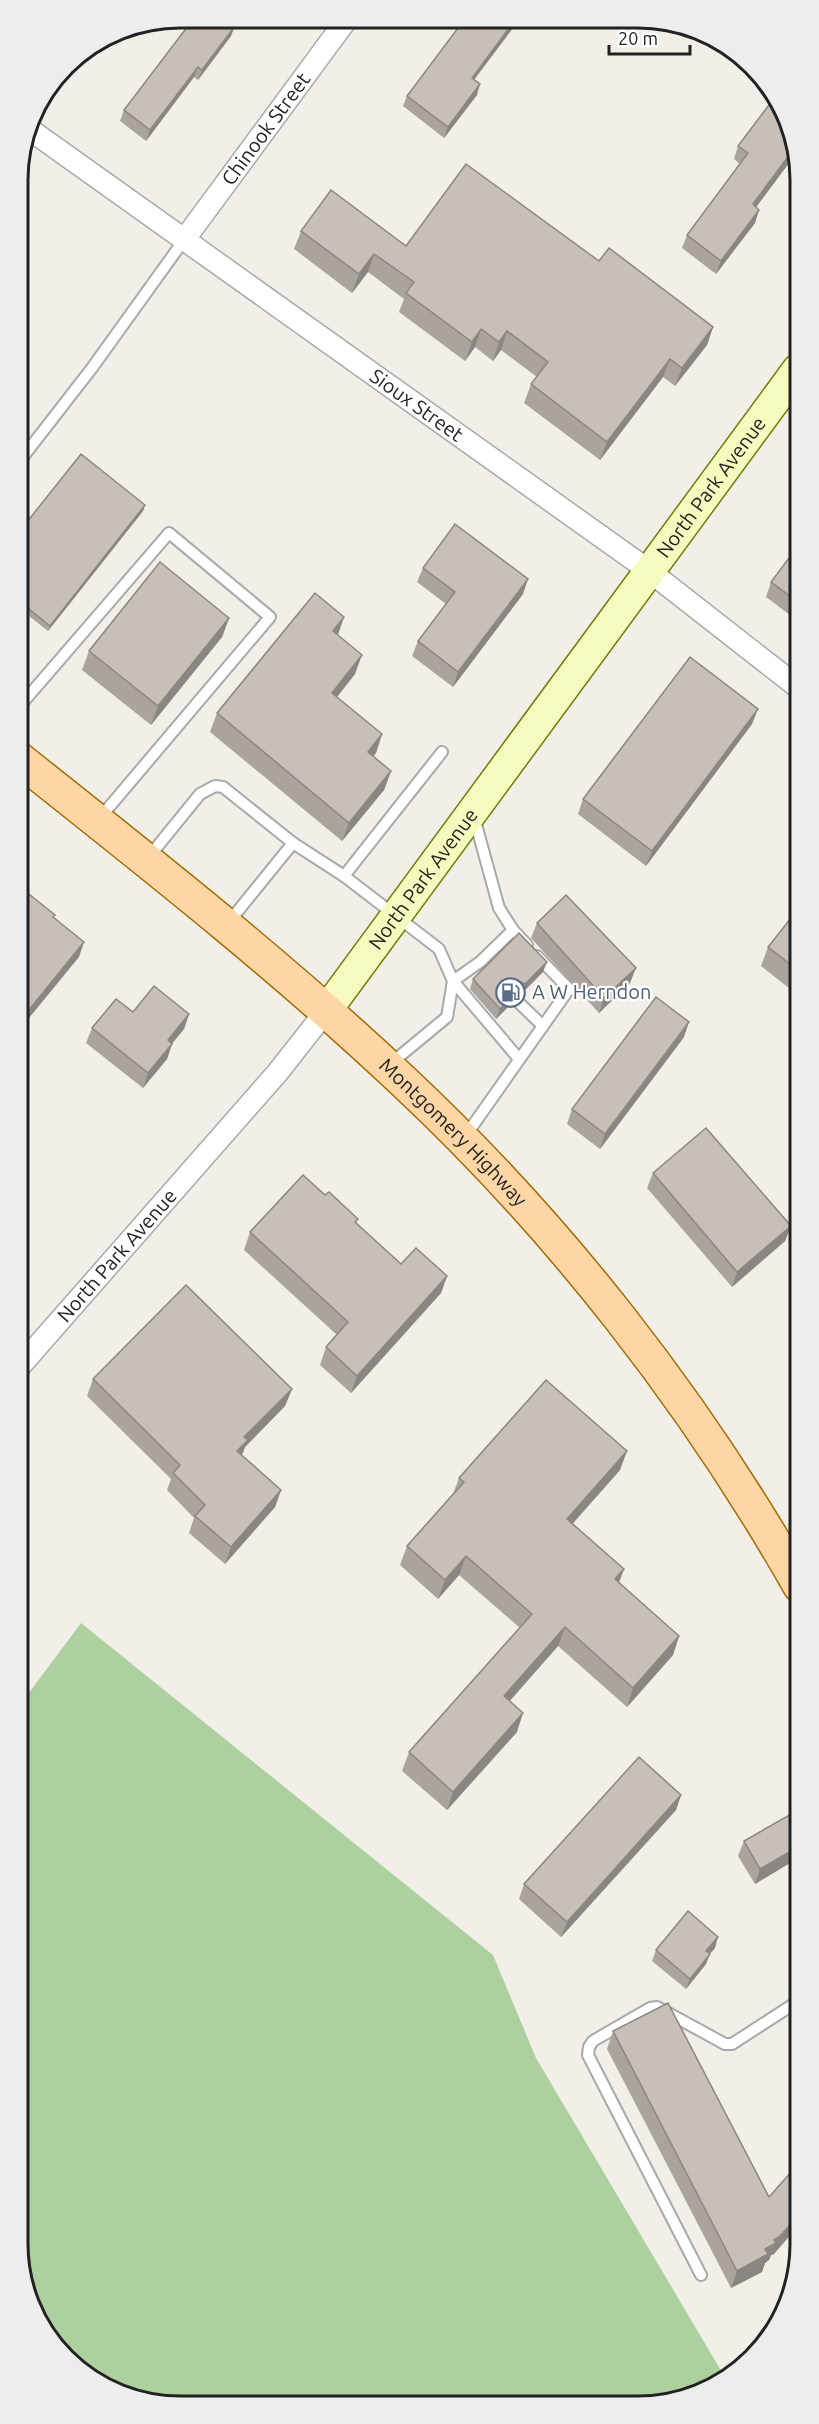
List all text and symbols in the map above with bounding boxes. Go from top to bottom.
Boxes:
scale bar [609,18,690,56]
text: 20 m [618,28,658,48]
street label: Chinook Street [216,68,315,189]
street label: Sioux Street [366,364,468,446]
street label: North Park Avenue [651,412,770,562]
street label: North Park Avenue [363,804,482,954]
fuel station icon: A W Herndon [495,976,527,1008]
place label: A W Herndon [532,980,651,1003]
street label: Montgomery Highway [375,1053,532,1211]
street label: North Park Avenue [52,1184,181,1326]

